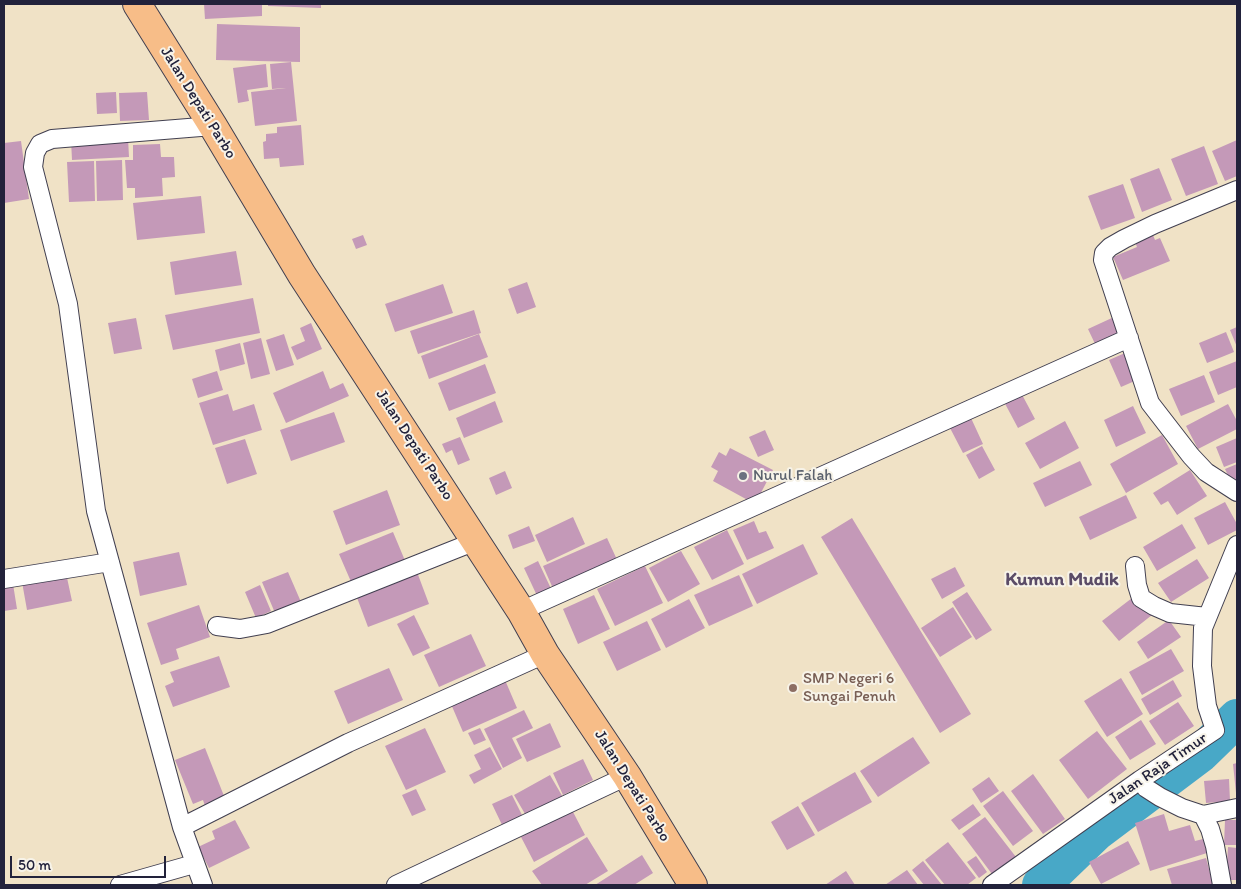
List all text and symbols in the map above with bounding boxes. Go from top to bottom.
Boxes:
street label: Jalan Depati Parbo [156,44,240,162]
street label: Jalan Depati Parbo [371,386,457,504]
place label: Nurul Falah [753,466,832,486]
marker: Nurul Falah [737,470,749,482]
district label: Kumun Mudik [1005,569,1119,591]
place label: SMP Negeri 6 Sungai Penuh [803,669,896,707]
marker: SMP Negeri 6 Sungai Penuh [787,682,799,694]
street label: Jalan Depati Parbo [590,727,674,845]
street label: Jalan Raja Timur [1105,729,1211,809]
scale bar [12,846,169,878]
text: 50 m [18,856,51,874]

